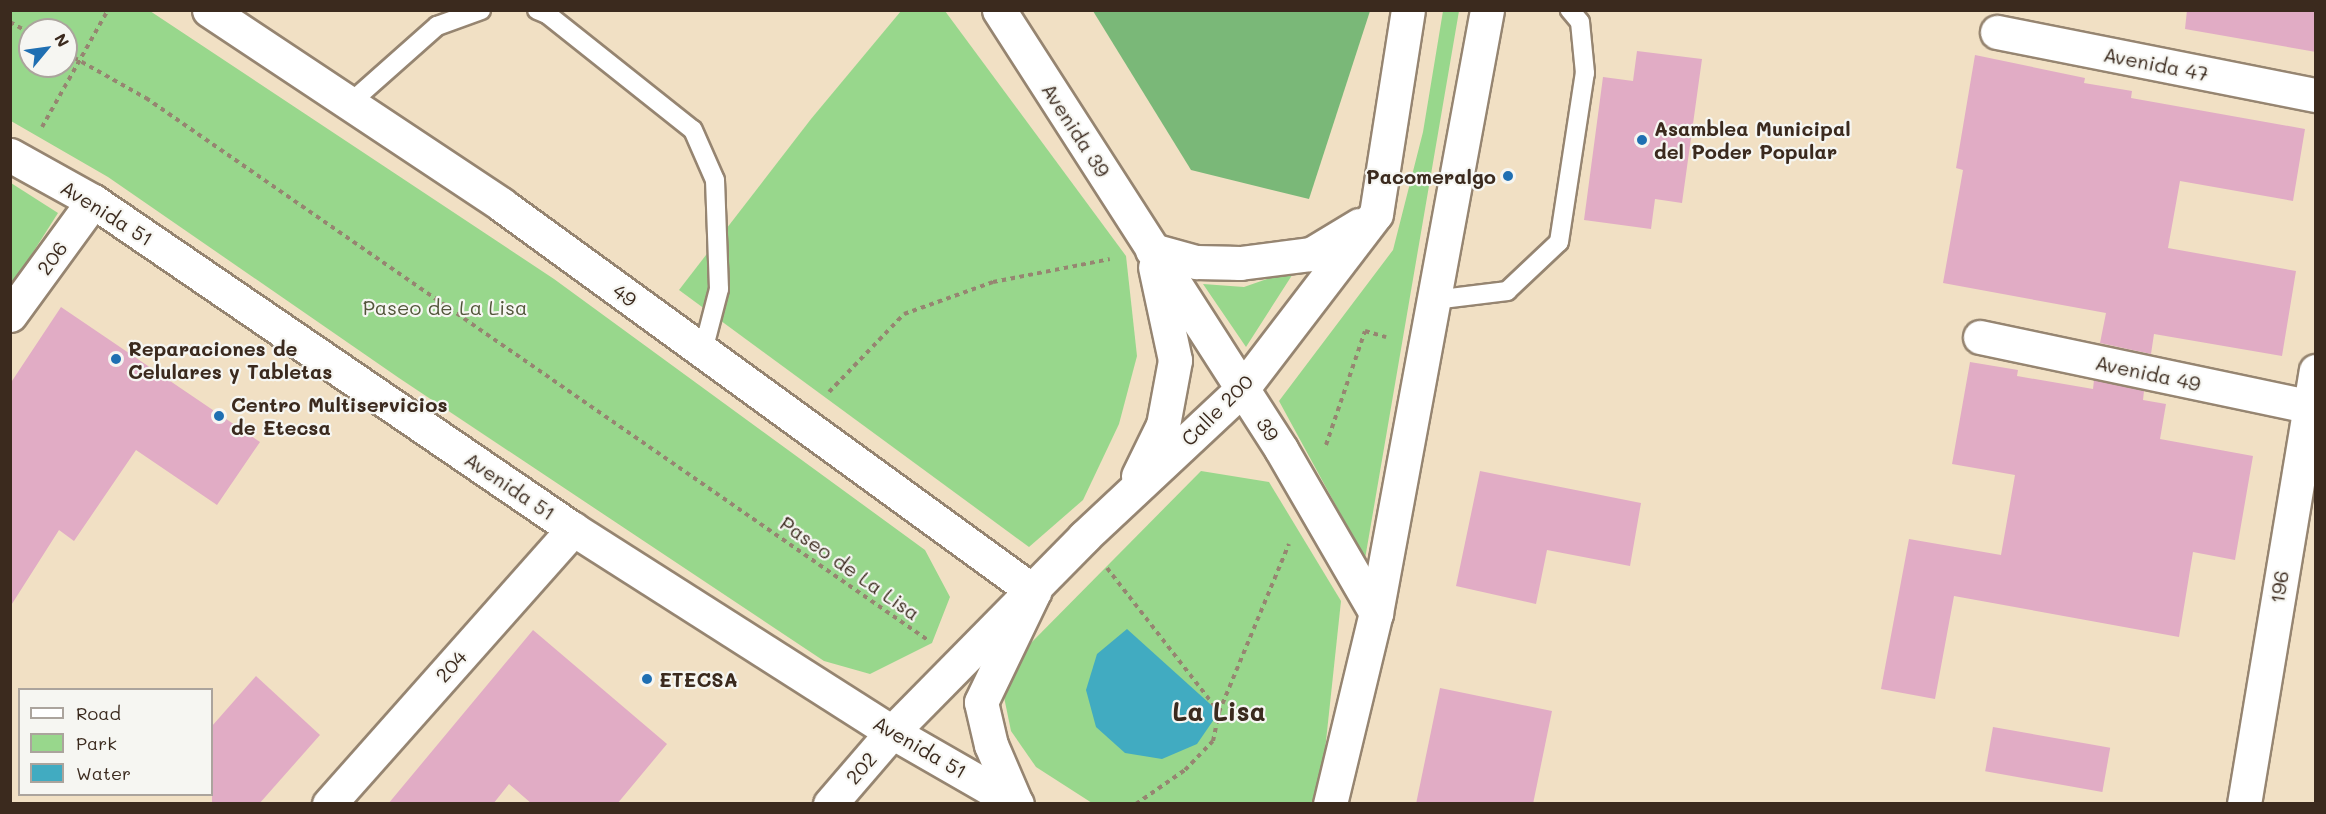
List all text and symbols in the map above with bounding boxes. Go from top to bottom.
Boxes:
north arrow [18,18,78,78]
text: N [50,30,75,50]
street label: Avenida 47 [2101,42,2211,86]
street label: Avenida 39 [1037,79,1115,181]
place label: Asamblea Municipal del Poder Popular [1654,116,1851,163]
marker: Asamblea Municipal del Poder Popular [1635,133,1649,147]
place label: Pacomeralgo [1366,164,1496,188]
marker: Pacomeralgo [1501,169,1515,183]
street label: Avenida 51 [56,175,158,251]
street label: 206 [32,237,72,279]
street label: 49 [608,278,642,312]
park label: Paseo de La Lisa [363,295,527,319]
place label: Reparaciones de Celulares y Tabletas [128,336,332,383]
street label: Avenida 49 [2093,350,2203,396]
marker: Reparaciones de Celulares y Tabletas [109,352,123,366]
street label: Calle 200 [1176,369,1258,451]
place label: Centro Multiservicios de Etecsa [231,392,448,439]
marker: Centro Multiservicios de Etecsa [212,409,226,423]
street label: 39 [1252,413,1284,445]
street label: Avenida 51 [460,447,560,525]
street label: Paseo de La Lisa [776,511,924,625]
street label: 196 [2265,569,2293,605]
street label: 204 [430,645,472,687]
place label: ETECSA [659,667,738,691]
marker: ETECSA [640,672,654,686]
legend [18,688,213,796]
district label: La Lisa [1172,696,1266,728]
text: Road [76,701,121,725]
street label: Avenida 51 [869,711,971,783]
text: Park [76,731,117,755]
street label: 202 [841,747,881,789]
text: Water [76,761,131,785]

